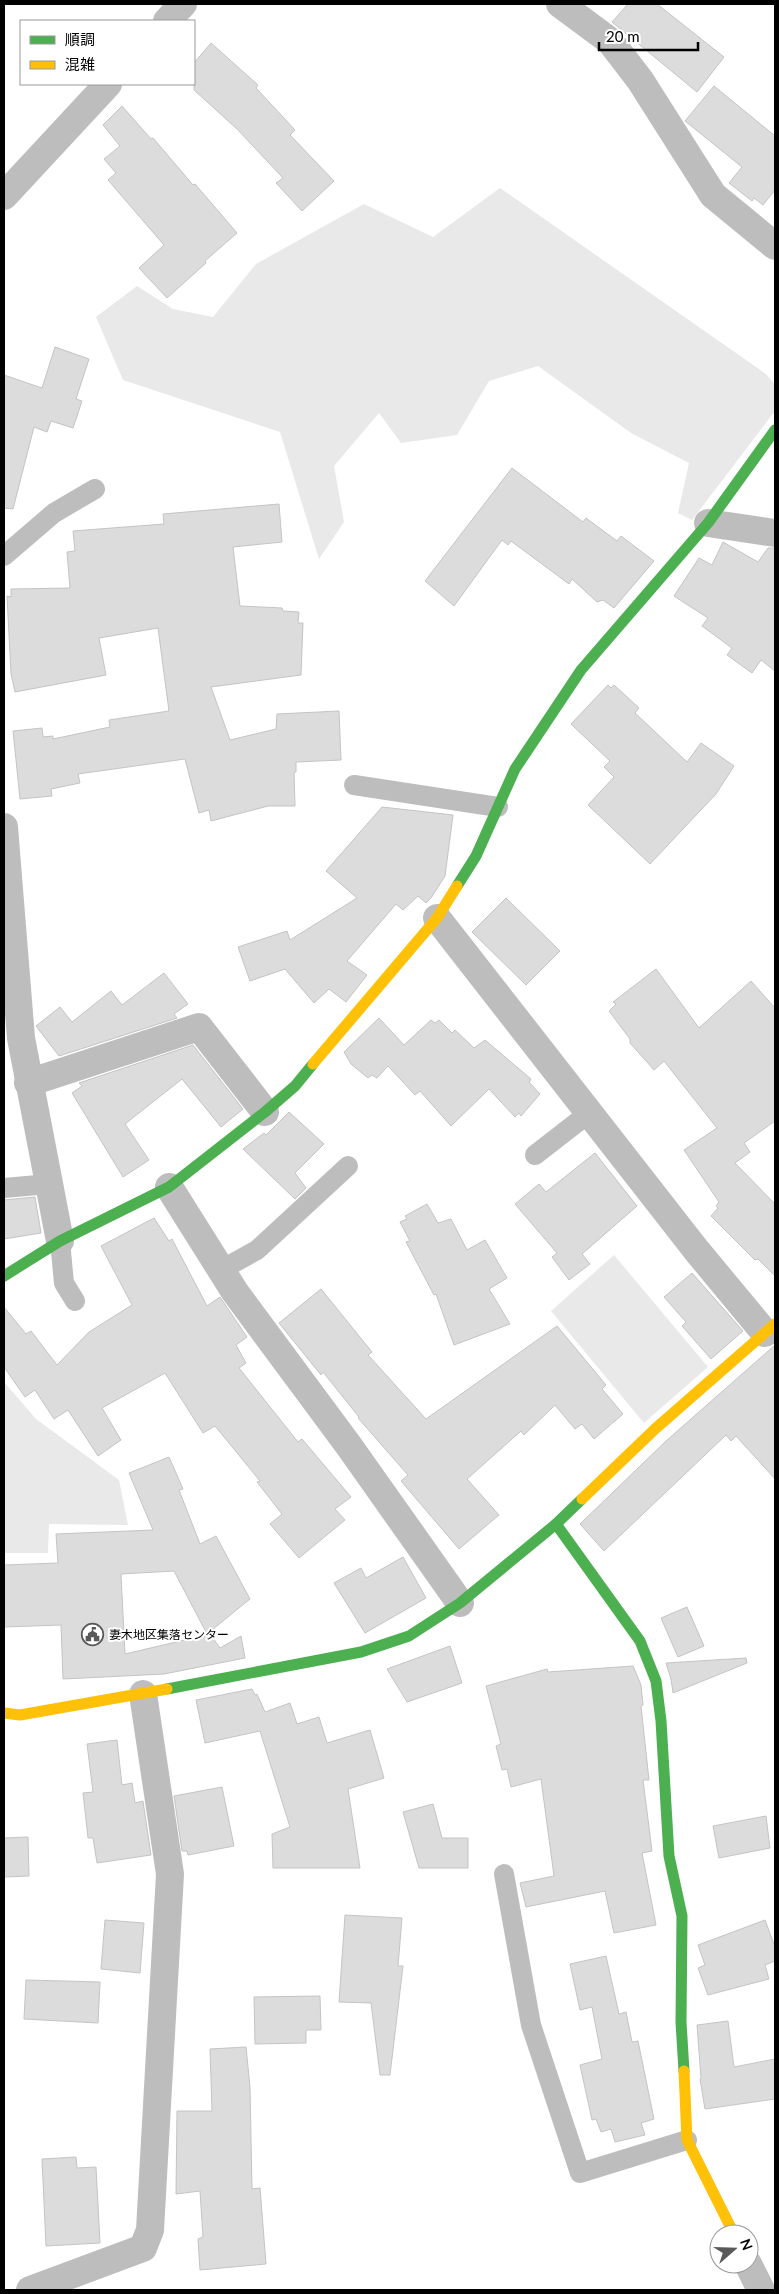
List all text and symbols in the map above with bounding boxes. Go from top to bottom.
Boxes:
legend [20,20,195,85]
scale bar [599,20,698,52]
text: 20 m [606,27,640,45]
text: 順調 [65,30,95,48]
text: 混雑 [65,55,95,73]
public building icon: 妻木地区集落センター [81,1622,105,1646]
place label: 妻木地区集落センター [109,1627,229,1642]
north arrow [709,2224,759,2274]
text: N [737,2236,757,2252]

